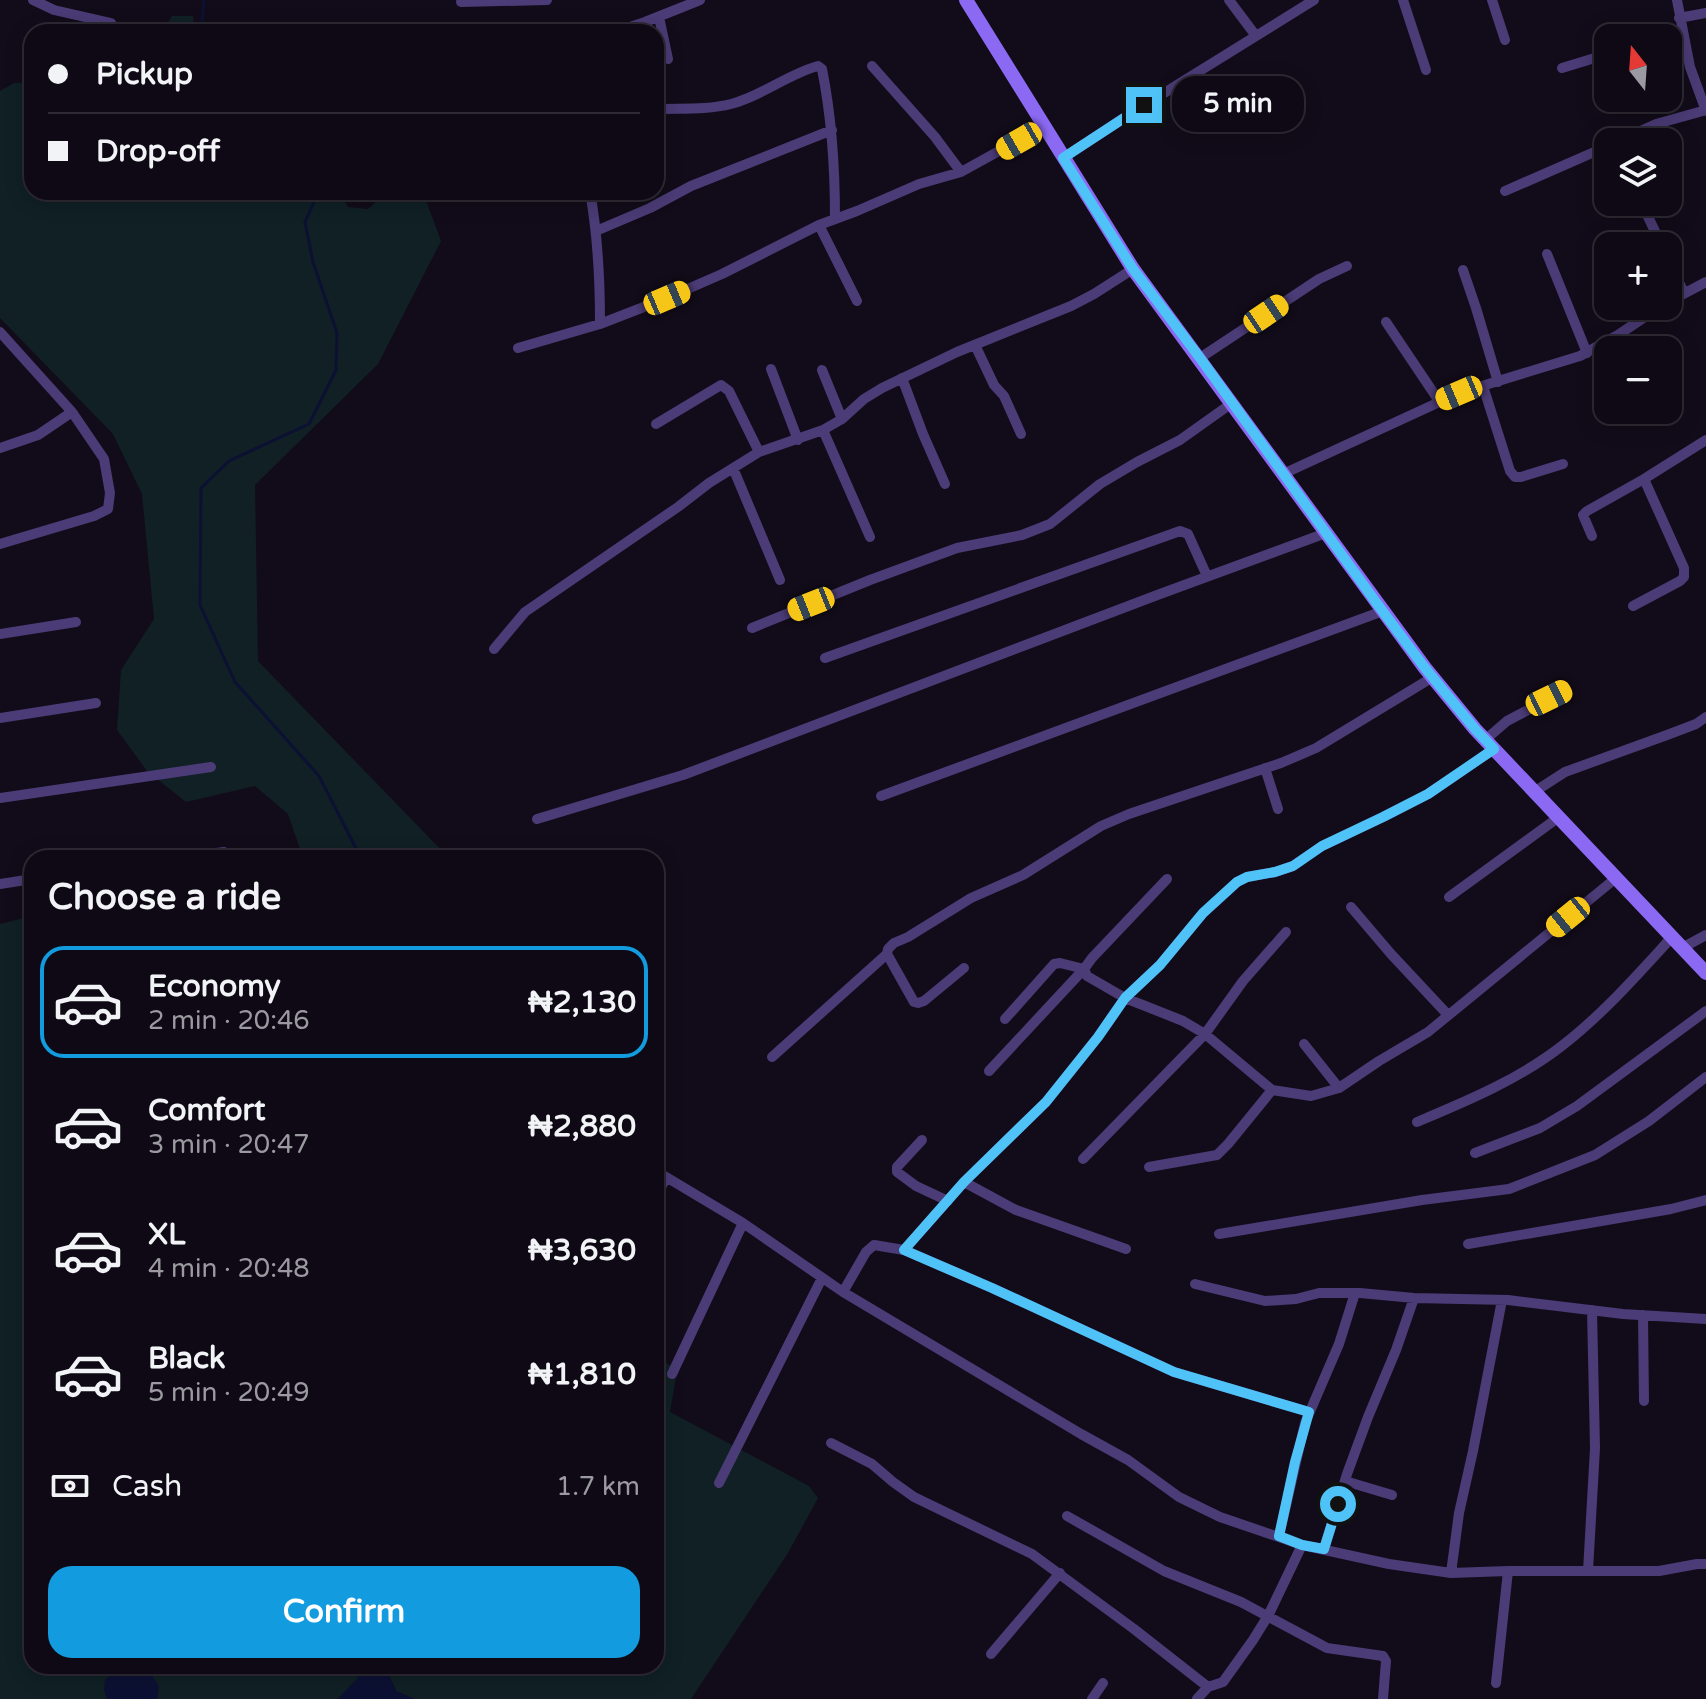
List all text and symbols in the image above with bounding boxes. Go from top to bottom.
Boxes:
north arrow [1594,24,1682,112]
map controls [1594,24,1682,424]
text: Pickup [96,56,193,93]
callout: 5 min [1172,77,1304,133]
route end [1126,87,1162,123]
text: 5 min [1203,88,1273,119]
car [992,119,1046,163]
button: layers [1594,128,1682,216]
text: Drop-off [96,133,220,170]
button: + [1594,232,1682,320]
car [640,278,694,318]
car [1239,291,1293,337]
button: − [1594,336,1682,424]
car [1432,373,1486,413]
car [784,584,838,624]
car [1522,677,1576,719]
text: Choose a ride [48,876,281,919]
car [1542,893,1594,941]
icon: car [52,966,124,1038]
text: Economy [148,968,281,1005]
text: ₦2,130 [528,984,636,1021]
text: 2 min · 20:46 [148,1005,310,1036]
icon: car [52,1090,124,1162]
text: Comfort [148,1092,266,1129]
text: ₦2,880 [528,1108,636,1145]
text: 3 min · 20:47 [148,1129,310,1160]
icon: car [52,1214,124,1286]
text: XL [148,1216,185,1253]
text: ₦3,630 [528,1232,636,1269]
text: 4 min · 20:48 [148,1253,310,1284]
icon: car [52,1338,124,1410]
text: Black [148,1340,225,1377]
text: ₦1,810 [528,1356,636,1393]
text: 5 min · 20:49 [148,1377,310,1408]
icon: cash [48,1464,92,1508]
text: Cash [112,1468,182,1505]
text: 1.7 km [556,1471,640,1502]
route start [1320,1486,1356,1522]
button: Confirm [48,1566,640,1658]

